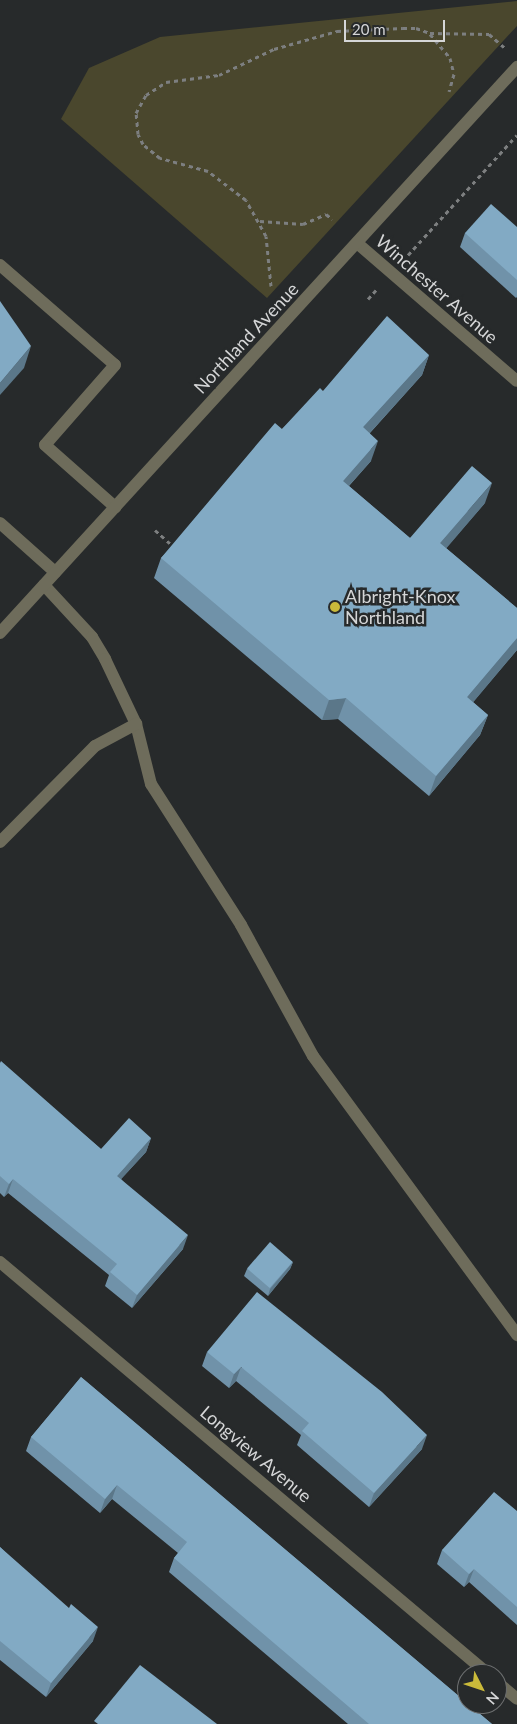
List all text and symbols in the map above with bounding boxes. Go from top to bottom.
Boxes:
scale bar [347,10,448,42]
text: 20 m [352,20,386,38]
street label: Winchester Avenue [371,230,503,348]
street label: Northland Avenue [189,278,303,398]
place label: Albright-Knox Northland [345,586,456,628]
marker: Albright-Knox Northland [329,601,341,613]
street label: Longview Avenue [196,1401,316,1507]
north arrow [457,1664,507,1714]
text: N [483,1689,503,1708]

